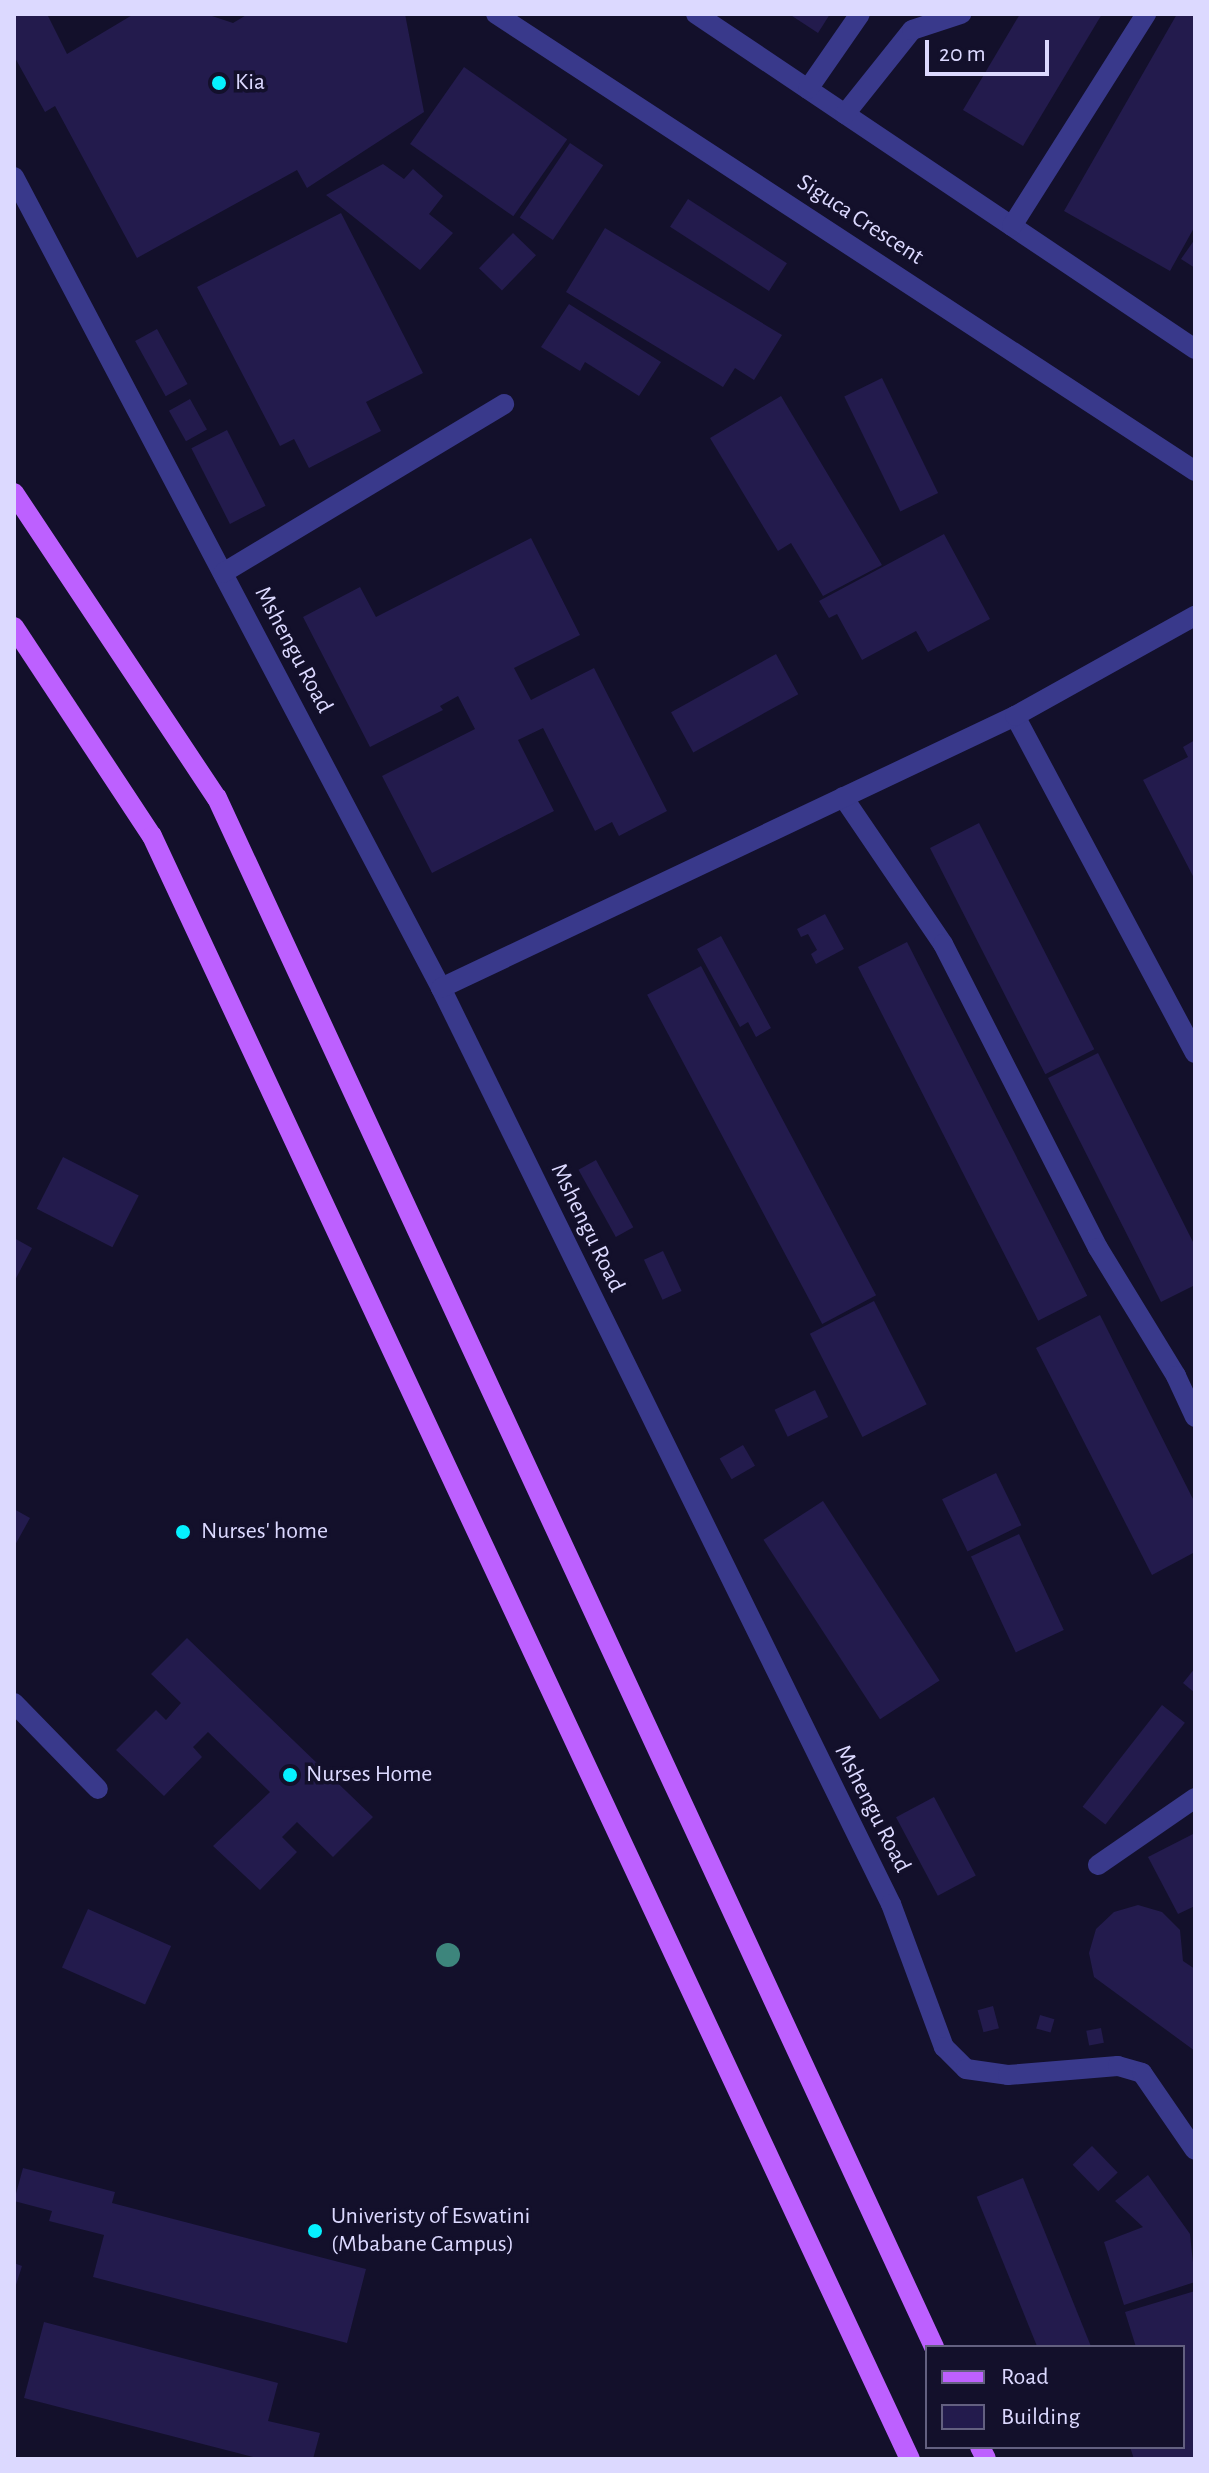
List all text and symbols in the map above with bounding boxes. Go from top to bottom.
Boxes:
scale bar [929,24,1053,74]
text: 20 m [939,42,986,66]
place label: Kia [235,69,265,97]
marker: Kia [210,74,228,92]
street label: Siguca Crescent [791,168,929,272]
street label: Mshengu Road [248,582,338,718]
street label: Mshengu Road [544,1159,630,1297]
place label: Nurses' home [201,1518,328,1546]
marker: Nurses' home [172,1521,194,1543]
street label: Mshengu Road [828,1740,916,1878]
place label: Nurses Home [306,1761,432,1789]
marker: Nurses Home [281,1766,299,1784]
place label: Univeristy of Eswatini (Mbabane Campus) [331,2203,530,2259]
marker: Univeristy of Eswatini (Mbabane Campus) [306,2222,324,2240]
legend [925,2345,1185,2449]
text: Road [1001,2365,1049,2389]
text: Building [1001,2405,1080,2429]

